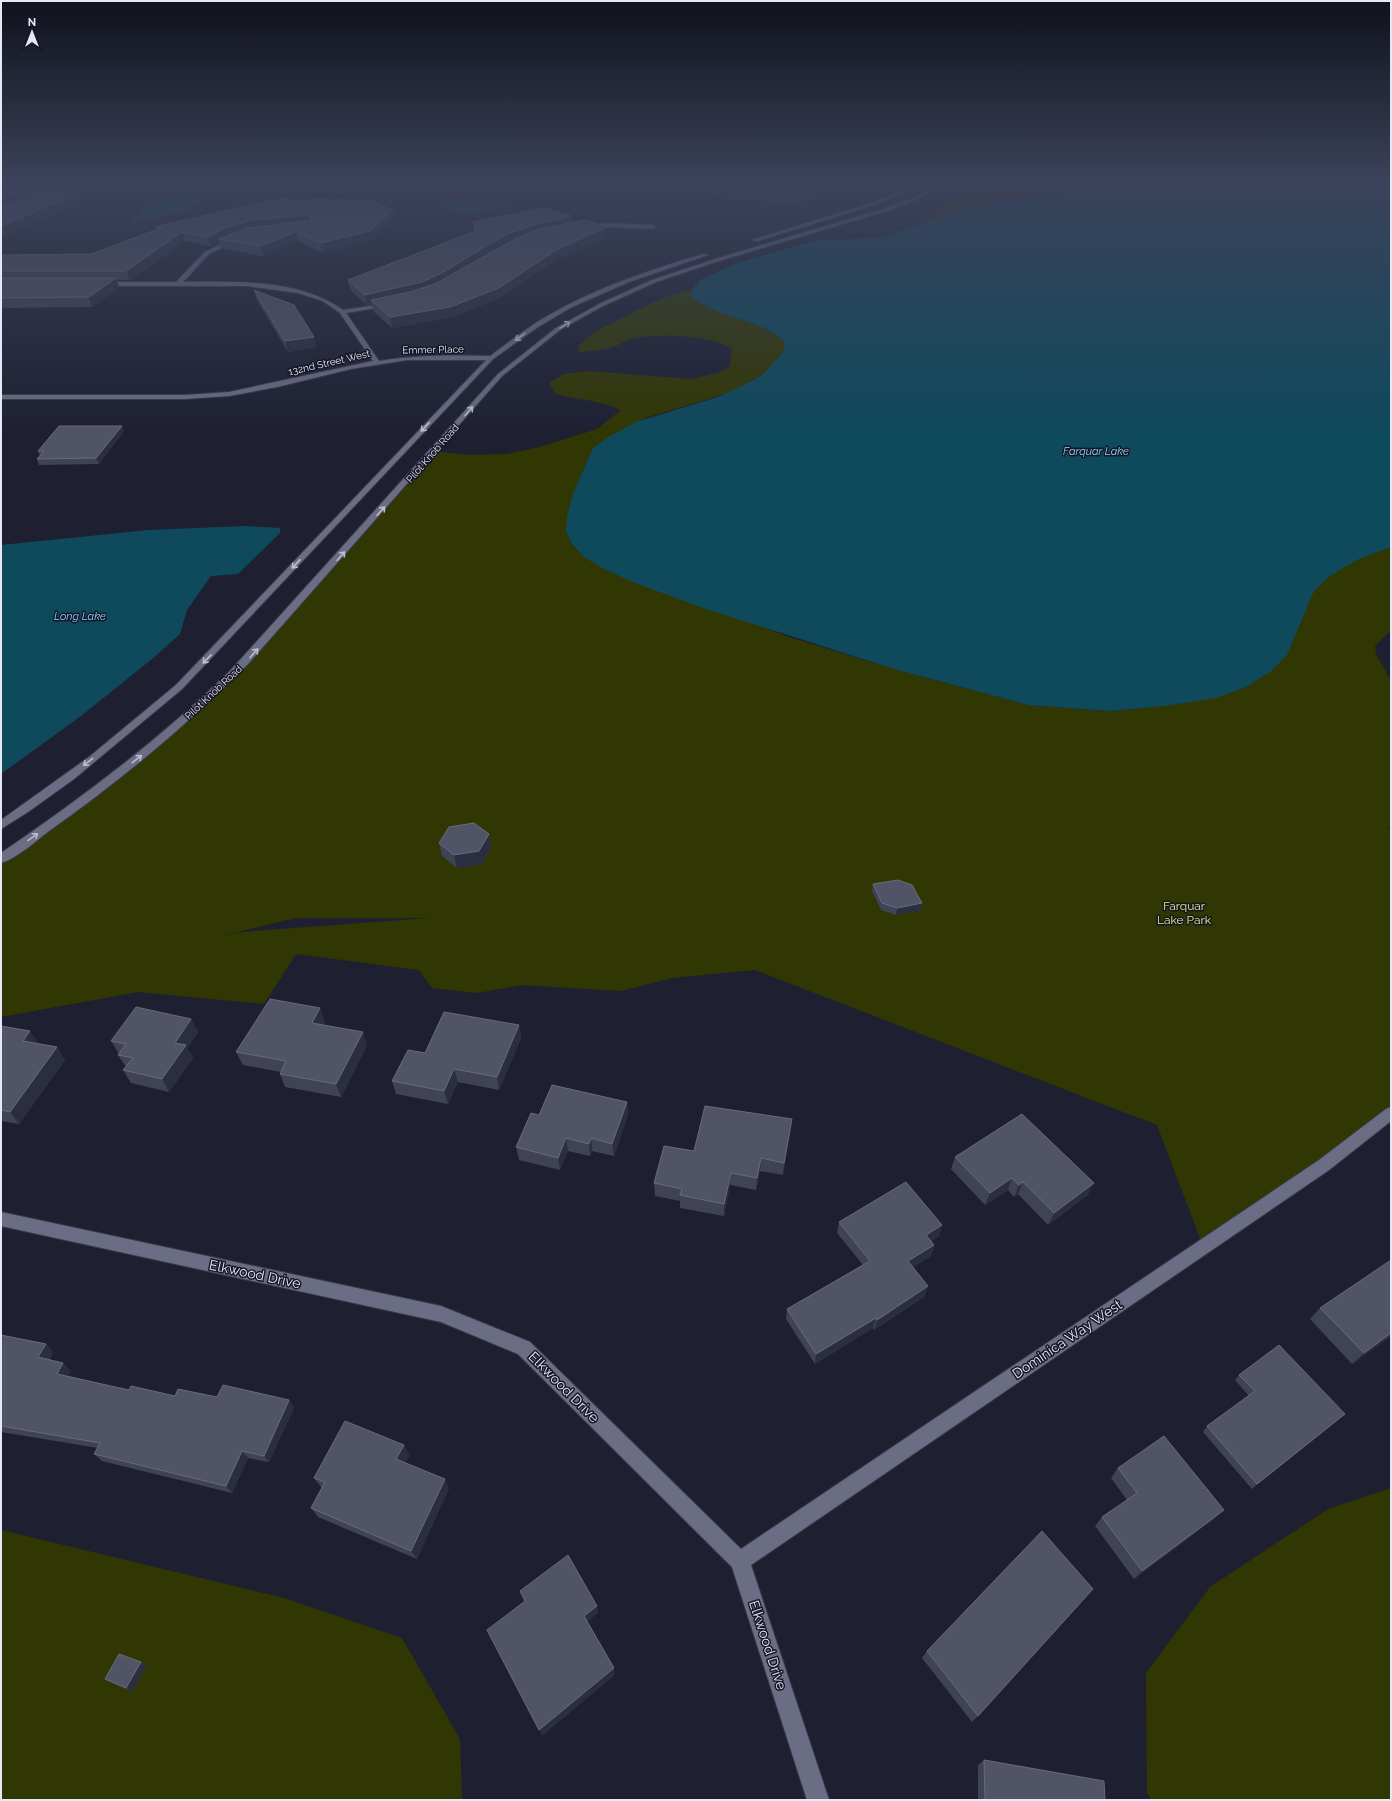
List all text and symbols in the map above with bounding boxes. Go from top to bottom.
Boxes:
north arrow [12,12,52,52]
text: N [28,16,36,29]
one-way arrow [559,320,571,328]
one-way arrow [514,333,525,341]
street label: Emmer Place [402,343,464,356]
street label: 132nd Street West [287,348,372,377]
one-way arrow [464,406,473,416]
street label: Pilot Knob Road [404,422,461,485]
one-way arrow [420,422,430,432]
water label: Farquar Lake [1063,445,1129,458]
one-way arrow [376,506,386,516]
one-way arrow [336,551,345,561]
one-way arrow [292,559,301,570]
water label: Long Lake [54,610,106,623]
one-way arrow [249,648,258,658]
one-way arrow [202,654,212,664]
street label: Pilot Knob Road [183,663,244,722]
one-way arrow [132,755,143,764]
one-way arrow [82,758,93,766]
one-way arrow [27,833,38,841]
park label: Farquar Lake Park [1157,899,1212,927]
street label: Elkwood Drive [208,1256,302,1292]
street label: Dominica Way West [1009,1296,1125,1382]
street label: Elkwood Drive [525,1348,603,1426]
street label: Elkwood Drive [746,1598,790,1692]

